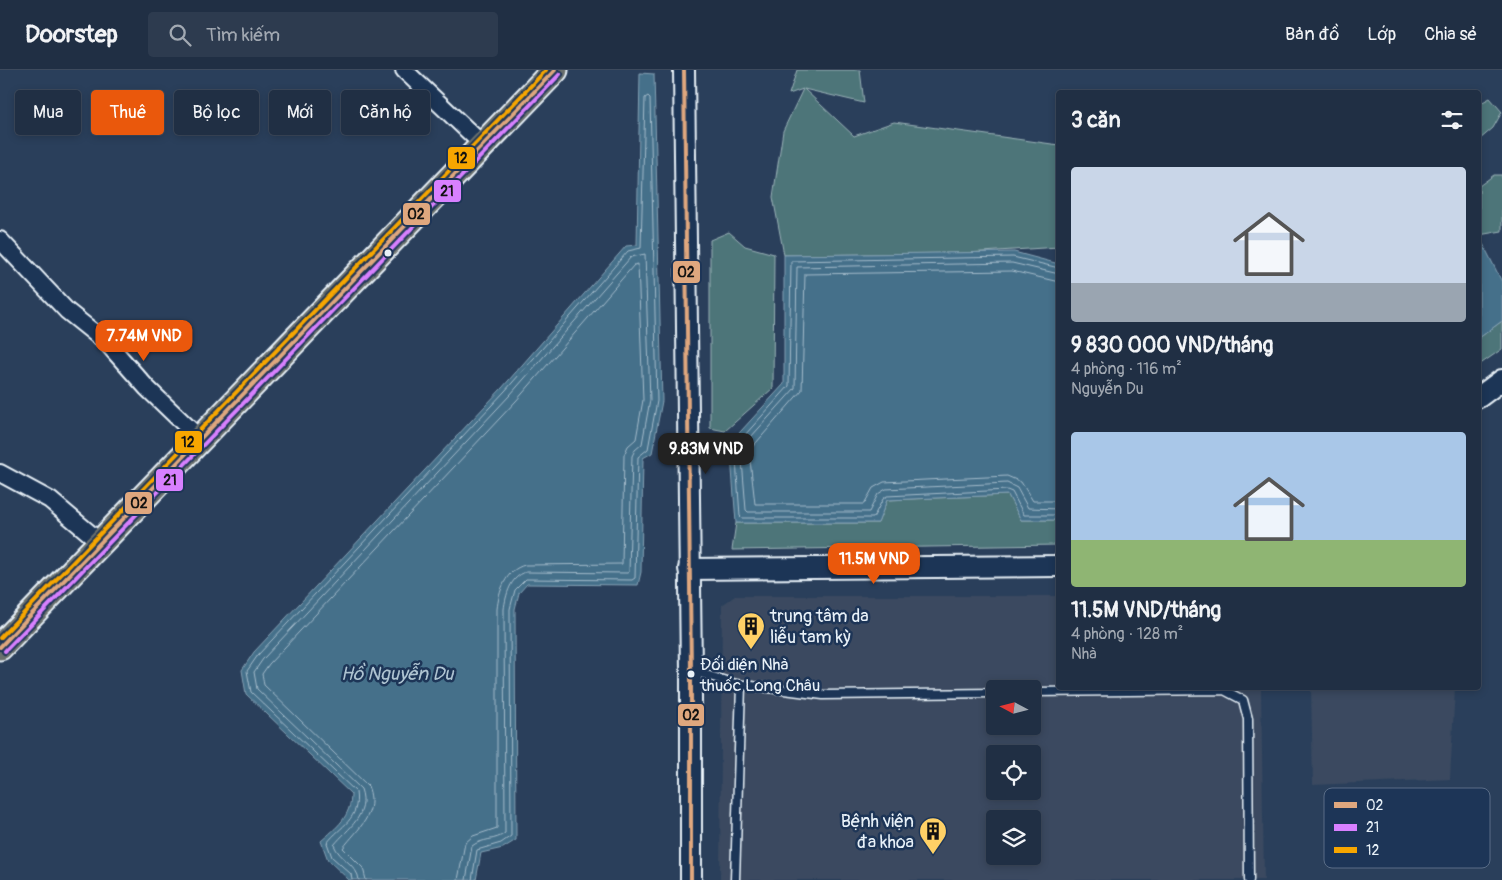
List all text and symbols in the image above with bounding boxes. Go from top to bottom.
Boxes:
search box [148,12,498,57]
text: Doorstep [25,20,118,49]
icon: search [166,21,194,49]
text: Tìm kiếm [206,23,280,47]
text: Bản đồ [1285,23,1339,46]
text: Lớp [1367,23,1396,46]
text: Chia sẻ [1424,23,1477,46]
chip: Mua [15,90,81,135]
chip: Thuê [91,90,164,135]
chip: Bộ lọc [174,90,259,135]
chip: Mới [269,90,331,135]
chip: Căn hộ [341,90,430,135]
icon: filters [1438,106,1466,134]
text: 3 căn [1071,107,1121,134]
line badge: 12 [447,146,476,170]
text: 12 [454,150,468,167]
line badge: 21 [433,179,462,203]
text: 21 [440,183,454,200]
icon: home [1224,199,1314,289]
line badge: 02 [402,202,431,226]
text: 02 [407,206,425,223]
unlabelled marker [383,248,393,258]
line badge: 02 [672,260,701,284]
text: 02 [677,264,695,281]
pin: 7.74M VND [87,320,201,362]
text: 7.74M VND [106,326,182,346]
text: 9 830 000 VND/tháng [1071,332,1273,359]
text: 4 phòng · 116 m² [1071,359,1182,379]
text: Nguyễn Du [1071,379,1144,399]
line badge: 12 [174,430,203,454]
pin: 9.83M VND [649,432,763,475]
text: 12 [181,434,195,451]
text: 9.83M VND [669,439,743,459]
icon: home [1224,464,1314,554]
line badge: 21 [155,468,184,492]
text: 21 [163,472,177,489]
line badge: 02 [124,491,153,515]
text: 02 [130,495,148,512]
pin: 11.5M VND [817,542,931,585]
text: 11.5M VND [839,549,909,569]
text: 11.5M VND/tháng [1071,597,1221,624]
place label: trung tâm da liễu tam kỳ [769,605,869,649]
building icon: trung tâm da liễu tam kỳ [736,611,766,650]
text: 4 phòng · 128 m² [1071,624,1183,644]
text: Nhà [1071,644,1097,664]
place label: Đối diện Nhà thuốc Long Châu [699,654,820,696]
water label: Hồ Nguyễn Du [341,662,455,686]
marker: Đối diện Nhà thuốc Long Châu [686,669,696,679]
north arrow [986,680,1041,735]
map controls [986,680,1041,865]
line badge: 02 [677,703,705,727]
text: 02 [682,707,700,724]
button: locate [986,745,1041,800]
legend [1324,788,1490,868]
text: 02 [1366,797,1384,814]
place label: Bệnh viện đa khoa [841,810,914,854]
button: layers [986,810,1041,865]
building icon: Bệnh viện đa khoa [918,816,948,855]
text: 21 [1366,819,1379,836]
text: 12 [1366,842,1379,859]

